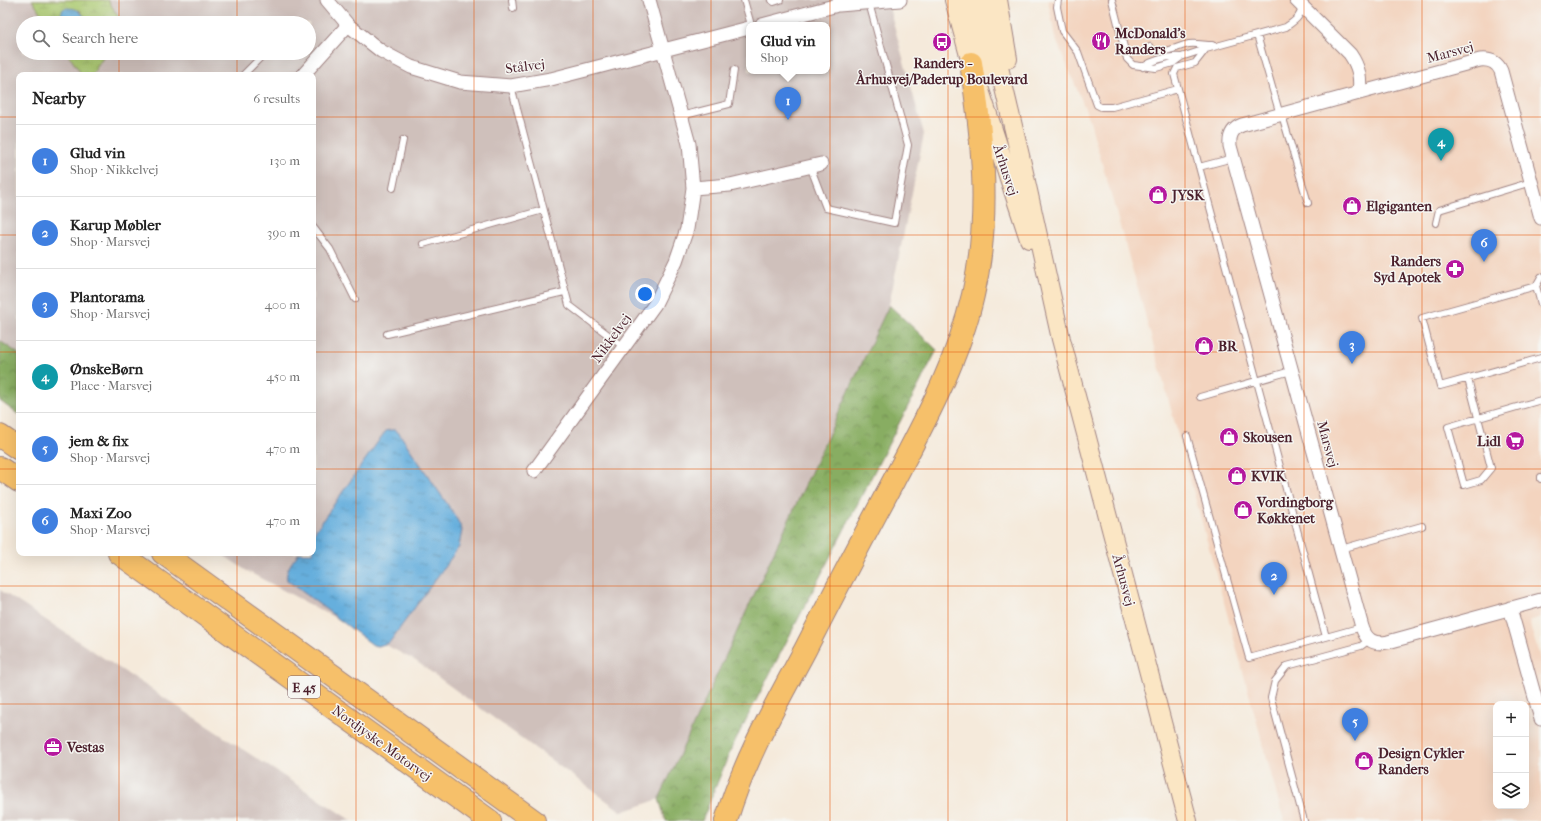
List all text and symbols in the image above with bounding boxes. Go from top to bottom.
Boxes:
search box [16,16,316,60]
popup [746,22,830,74]
place label: McDonald's Randers [1114,25,1186,58]
icon: search [30,27,52,49]
text: Search here [62,29,138,47]
restaurant icon: McDonald's Randers [1090,30,1112,52]
bus stop icon: Randers - Århusvej/Paderup Boulevard [931,31,953,53]
text: Glud vin [760,32,816,50]
street label: Marsvej [1425,38,1475,67]
text: Shop [760,50,788,65]
place label: Randers - Århusvej/Paderup Boulevard [855,55,1029,88]
street label: Stålvej [504,56,546,77]
pin: 1 [775,87,801,120]
text: Nearby [32,88,86,108]
text: 6 results [253,91,300,106]
pin: 4 [1428,128,1454,161]
street label: Århusvej [989,141,1023,198]
text: Glud vin [70,144,125,162]
text: 1 [43,153,47,168]
text: 130 m [269,153,300,168]
text: Shop · Nikkelvej [70,162,158,177]
shop icon: JYSK [1147,184,1169,206]
place label: JYSK [1170,187,1205,204]
shop icon: Elgiganten [1341,195,1363,217]
place label: Elgiganten [1366,198,1433,215]
text: Karup Møbler [70,216,161,234]
text: 2 [42,225,48,240]
text: 390 m [267,225,300,240]
pin: 6 [1471,229,1497,262]
text: Shop · Marsvej [70,234,150,249]
place label: Randers Syd Apotek [1374,253,1442,286]
pharmacy icon: Randers Syd Apotek [1444,258,1466,280]
your location [635,284,655,304]
text: Plantorama [70,288,144,306]
text: 3 [42,297,48,312]
text: 400 m [264,297,300,312]
text: Shop · Marsvej [70,306,150,321]
street label: Nikkelvej [588,310,635,366]
pin: 3 [1339,331,1365,364]
shop icon: BR [1193,335,1215,357]
place label: BR [1218,338,1238,355]
text: ØnskeBørn [70,360,143,378]
text: 4 [41,369,49,384]
text: 450 m [266,369,300,384]
text: Place · Marsvej [70,378,152,393]
street label: Marsvej [1313,419,1342,469]
shop icon: Skousen [1218,426,1240,448]
place label: Skousen [1243,429,1293,446]
supermarket icon: Lidl [1504,430,1526,452]
text: jem & fix [70,432,129,450]
place label: Lidl [1477,433,1501,450]
text: 5 [42,441,48,456]
text: 470 m [266,441,300,456]
text: Shop · Marsvej [70,450,150,465]
shop icon: KVIK [1226,465,1248,487]
place label: KVIK [1251,468,1286,485]
place label: Vordingborg Køkkenet [1256,494,1334,527]
shop icon: Vordingborg Køkkenet [1232,499,1254,521]
text: Maxi Zoo [70,504,132,522]
text: 6 [41,513,49,528]
text: 470 m [266,513,300,528]
text: Shop · Marsvej [70,522,150,537]
street label: Århusvej [1108,551,1140,608]
pin: 2 [1261,562,1287,595]
road number: E 45 [288,676,320,698]
map controls [1493,701,1529,809]
button: + [1493,701,1529,737]
street label: Nordjyske Motorvej [329,702,435,785]
pin: 5 [1342,708,1368,741]
office icon: Vestas [42,736,64,758]
button: − [1493,737,1529,773]
place label: Vestas [66,739,105,756]
place label: Design Cykler Randers [1378,745,1465,778]
shop icon: Design Cykler Randers [1353,750,1375,772]
button: layers [1493,773,1529,809]

